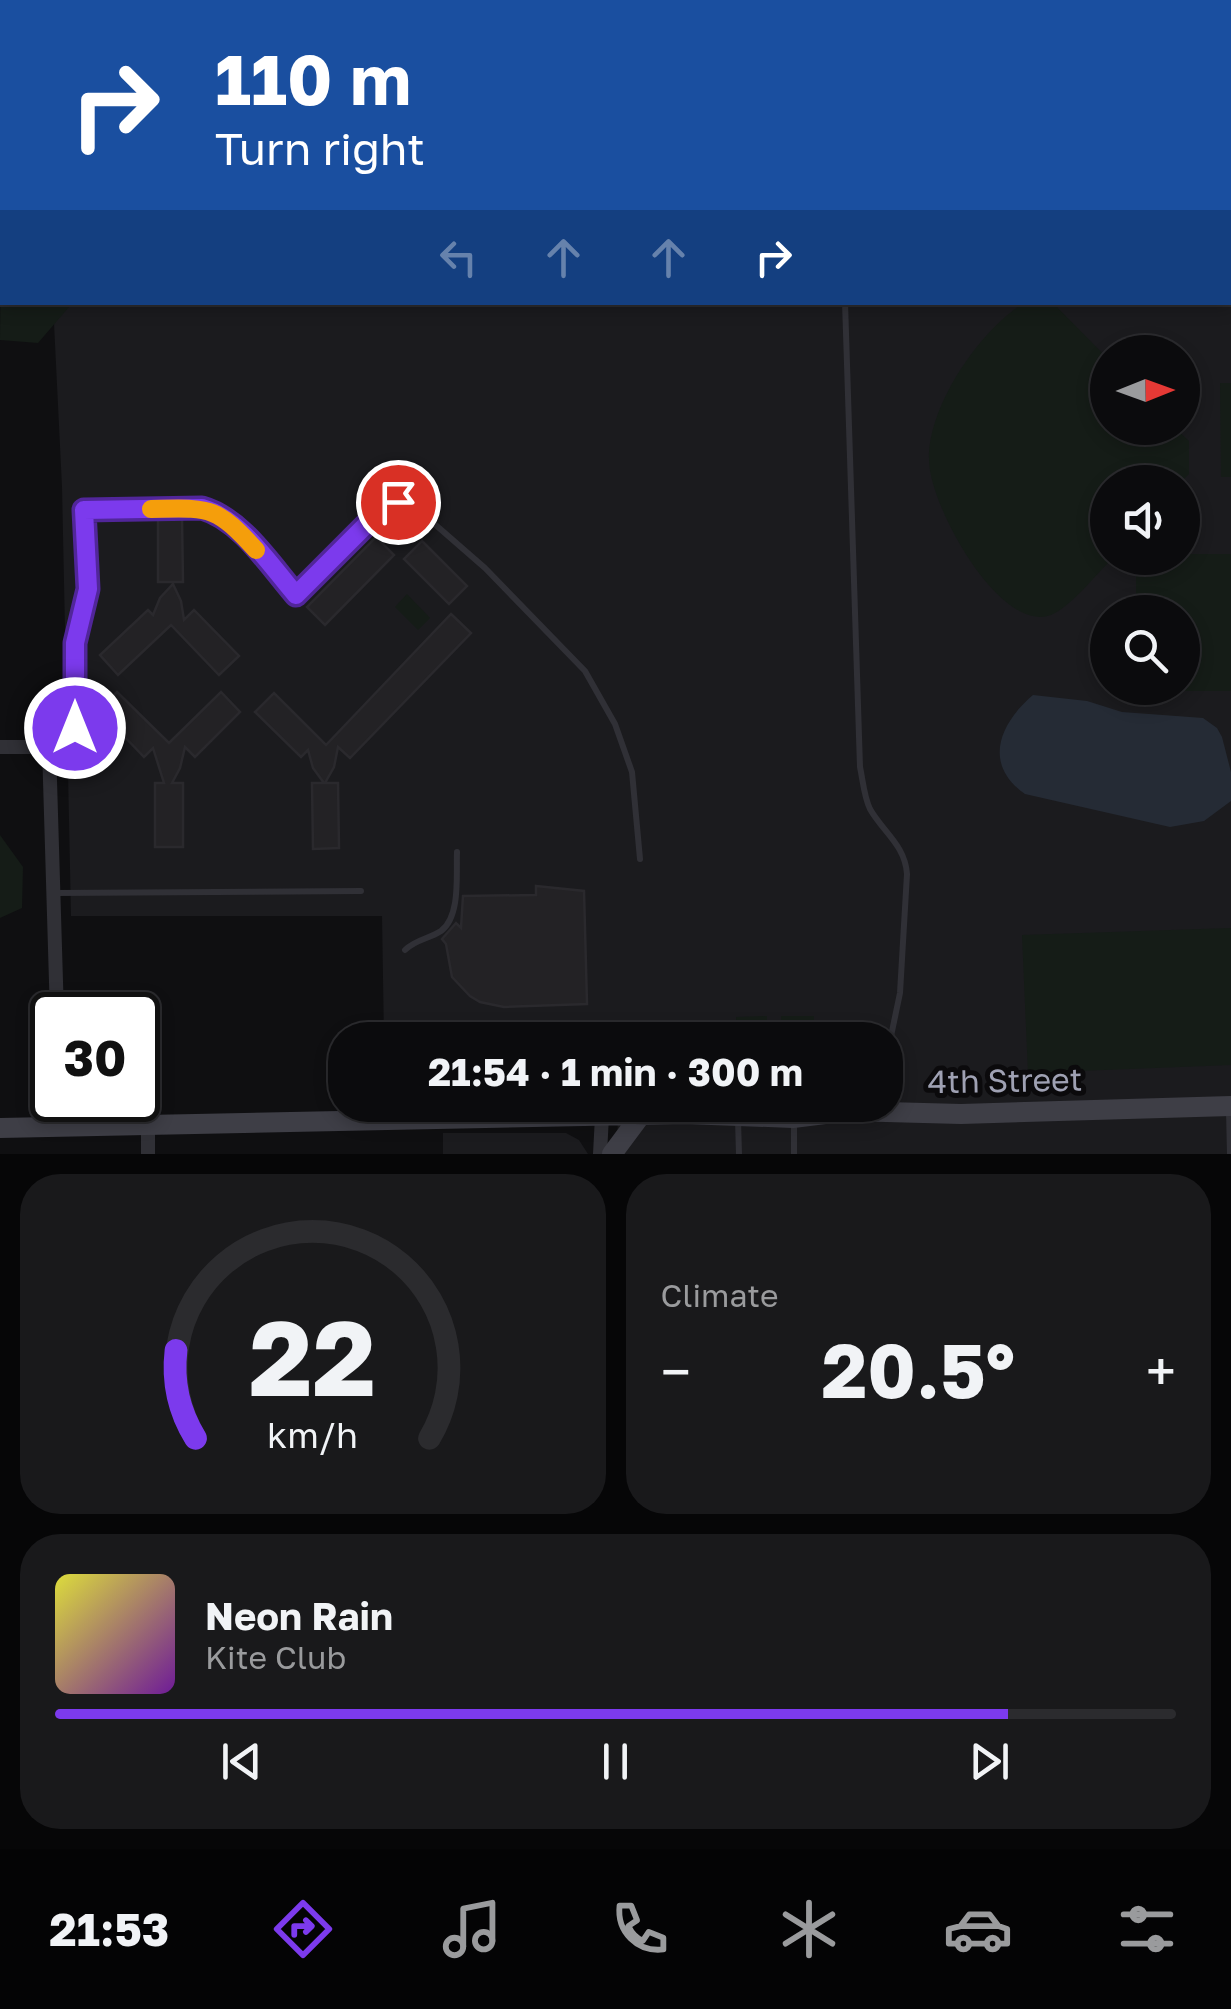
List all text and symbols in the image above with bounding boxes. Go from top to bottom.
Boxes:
text: 110 m [215,36,411,120]
icon: right [50,40,180,170]
text: Turn right [215,121,425,175]
icon: left [431,230,486,285]
icon: ahead [536,230,591,285]
icon: ahead [641,230,696,285]
icon: right [746,230,801,285]
north arrow [1090,335,1200,445]
map controls [1090,335,1200,705]
pin [356,460,441,545]
button: sound [1090,465,1200,575]
icon: arrive [371,475,426,530]
button: search [1090,595,1200,705]
position arrow [23,676,127,780]
speed limit sign: 30 [30,992,160,1122]
text: 21:54 · 1 min · 300 m [428,1049,803,1094]
street label: 4th Street [927,1060,1083,1100]
text: Climate [661,1276,779,1314]
text: 22 [249,1294,376,1419]
text: 20.5° [821,1324,1015,1415]
text: − [661,1338,691,1404]
text: + [1146,1338,1176,1404]
text: km/h [267,1413,358,1456]
text: Neon Rain [205,1593,393,1638]
text: Kite Club [205,1638,346,1676]
icon: previous [214,1734,269,1789]
icon: pause [588,1734,643,1789]
icon: next [962,1734,1017,1789]
icon: directions [268,1894,338,1964]
icon: music [437,1894,507,1964]
icon: phone [605,1894,675,1964]
icon: climate [774,1894,844,1964]
icon: car [943,1894,1013,1964]
icon: filters [1112,1894,1182,1964]
text: 21:53 [49,1902,169,1956]

